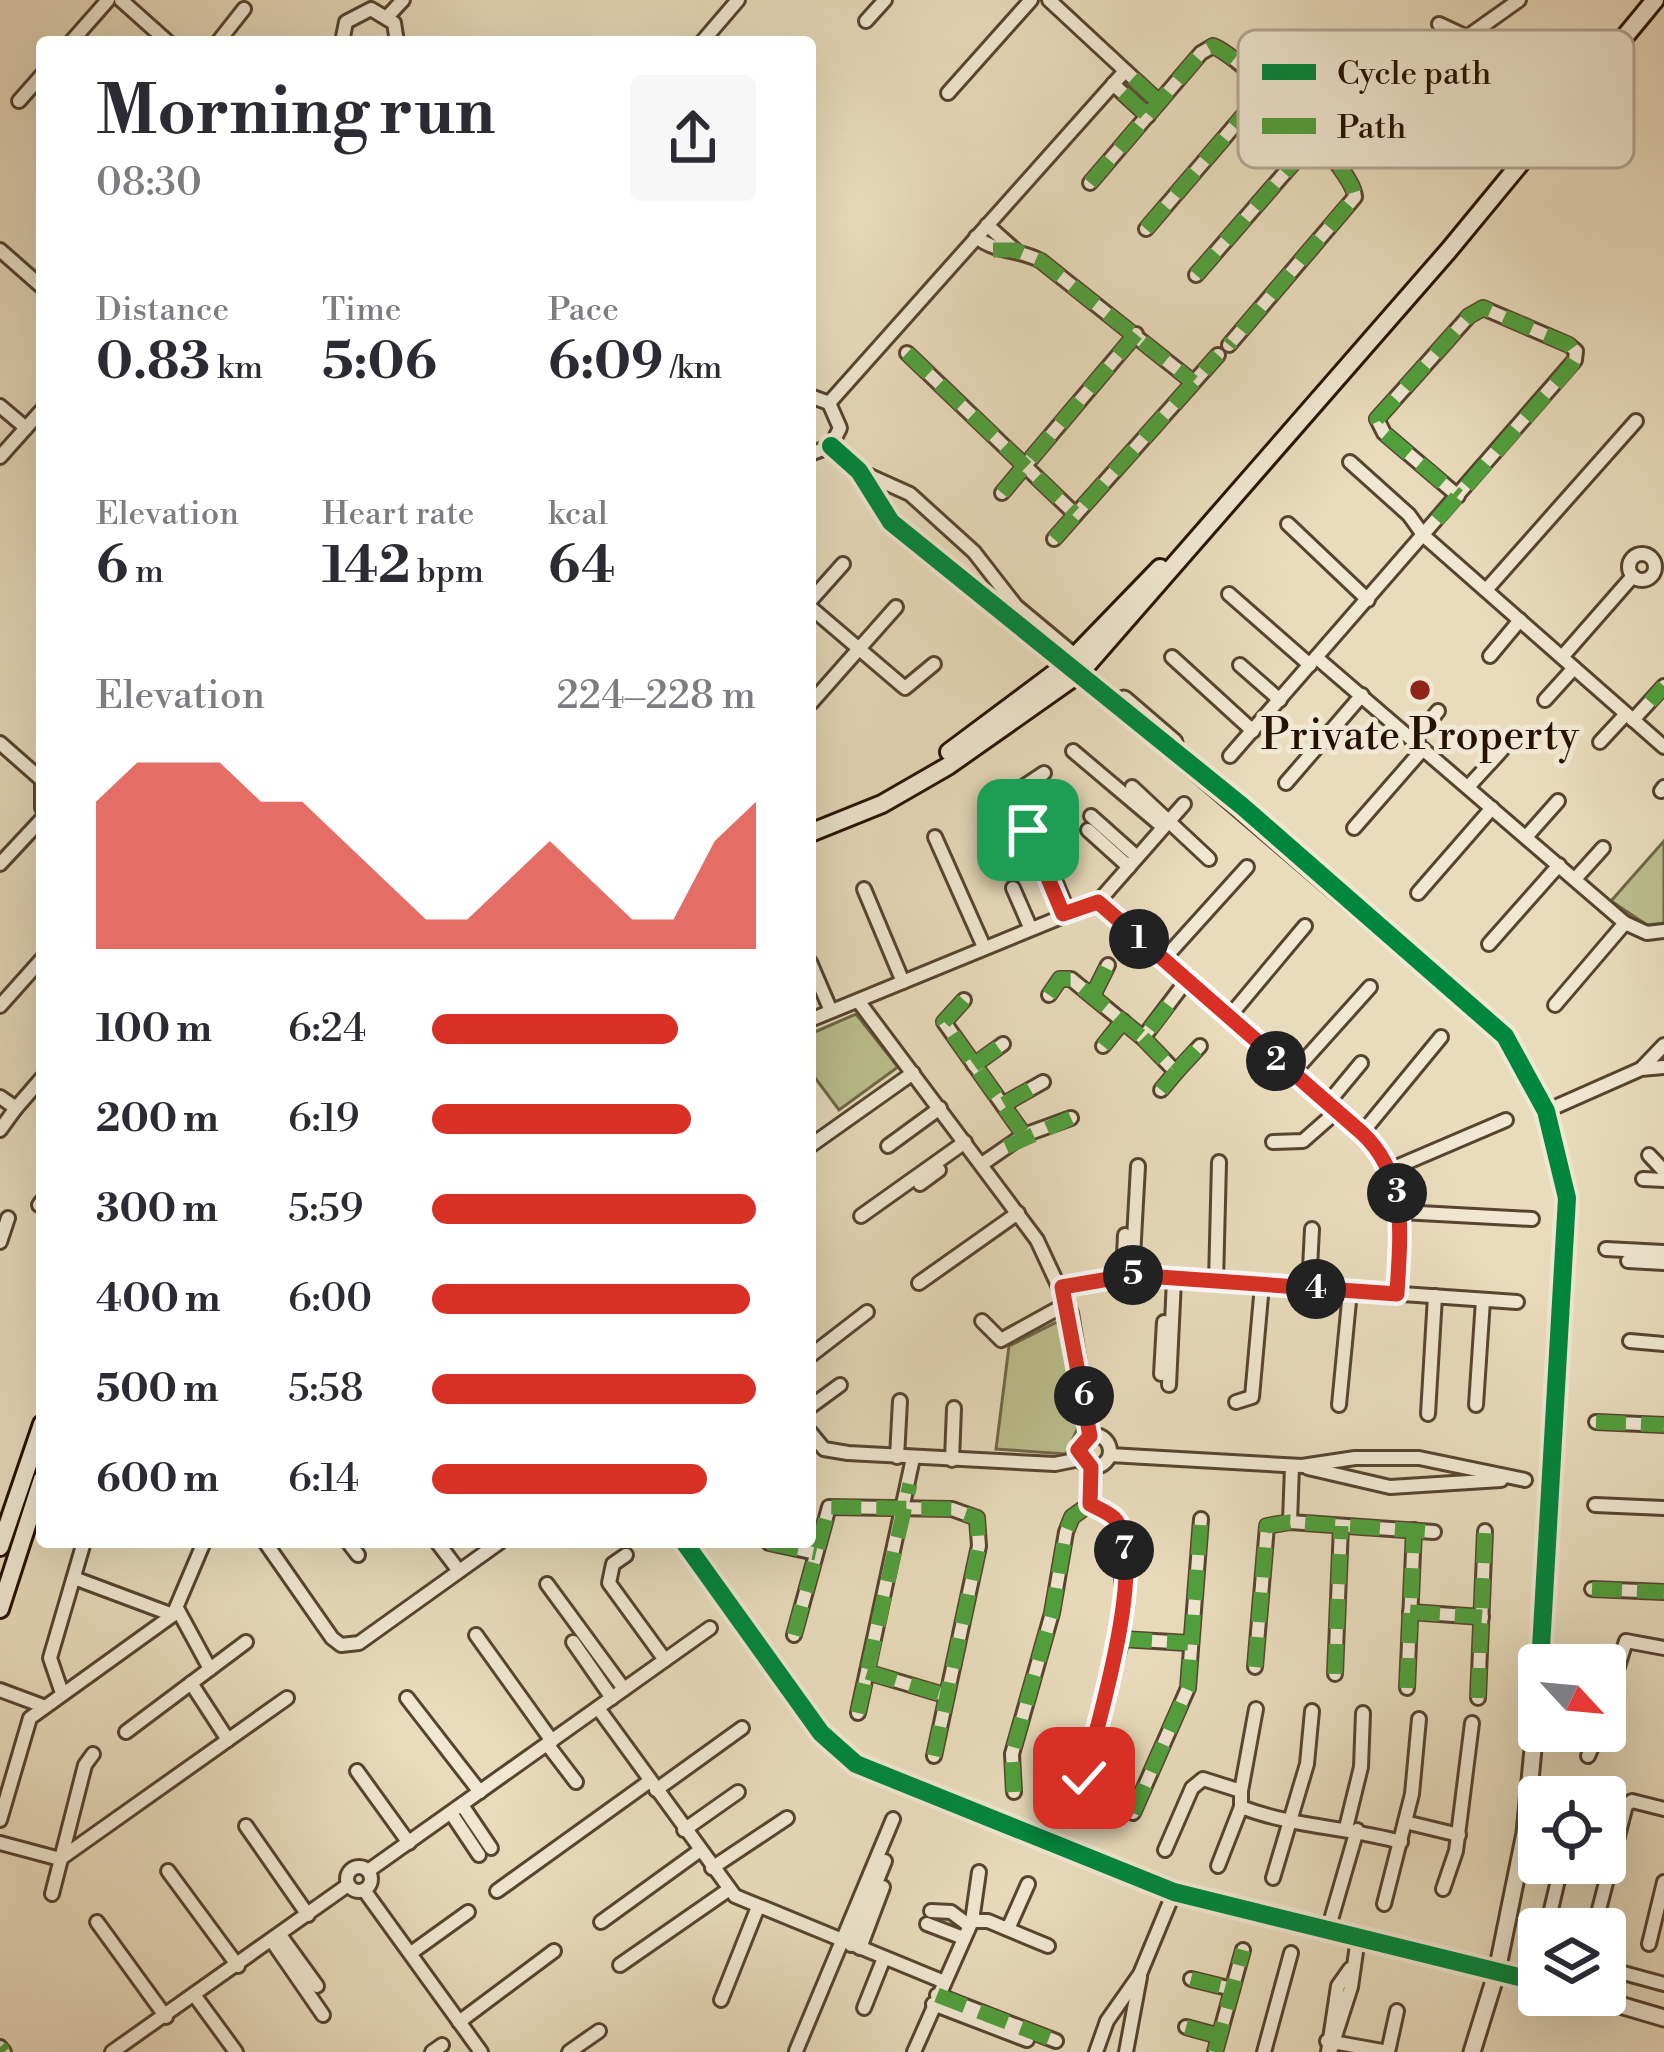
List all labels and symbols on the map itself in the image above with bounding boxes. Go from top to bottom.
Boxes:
legend [1238,30,1634,168]
text: Cycle path [1337,54,1491,95]
text: Path [1337,108,1406,149]
marker: Private Property [1407,677,1433,703]
place label: Private Property [1261,710,1580,764]
pin [977,779,1079,881]
pin: 1 [1109,909,1169,969]
pin: 2 [1246,1031,1306,1091]
pin: 3 [1367,1163,1427,1223]
pin: 5 [1103,1245,1163,1305]
pin: 4 [1286,1259,1346,1319]
pin: 6 [1054,1366,1114,1426]
pin: 7 [1094,1520,1154,1580]
north arrow [1518,1644,1626,1752]
pin [1033,1727,1135,1829]

